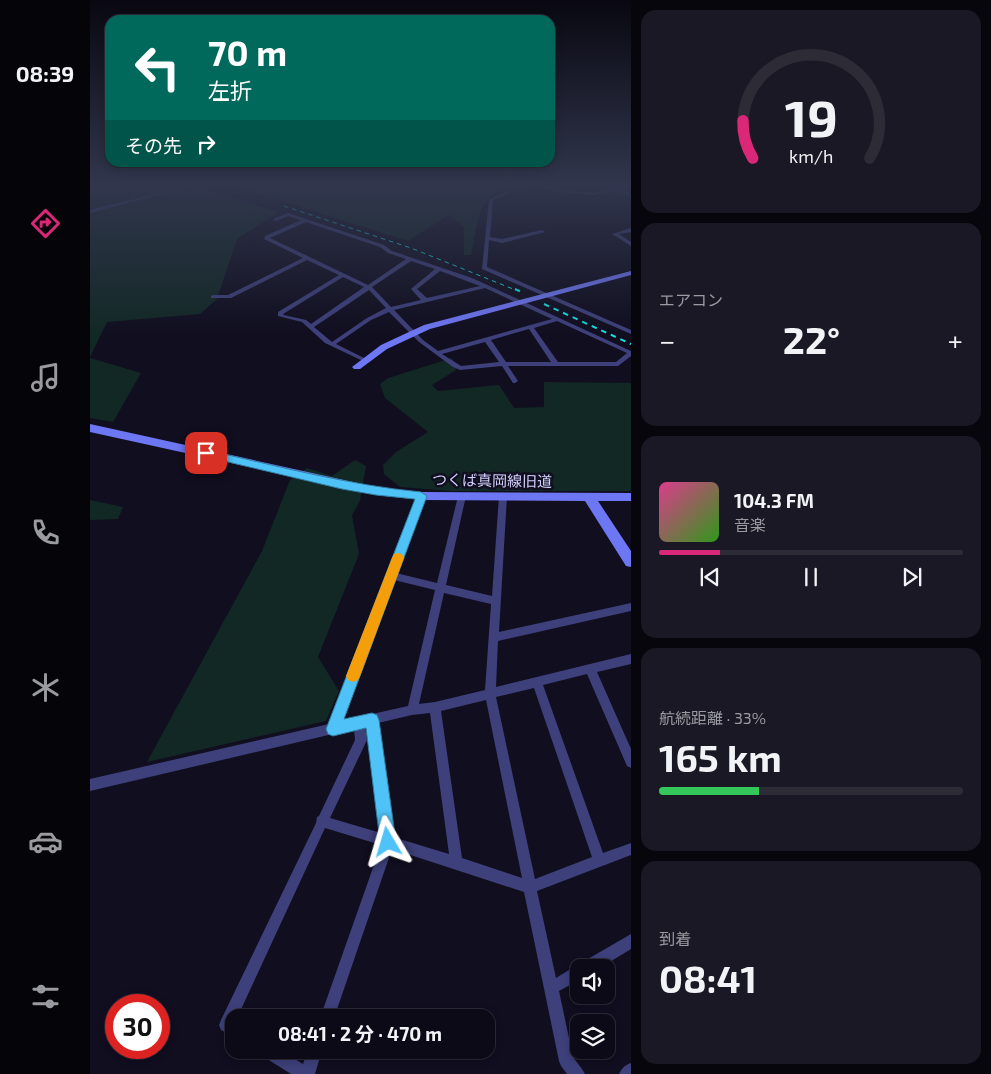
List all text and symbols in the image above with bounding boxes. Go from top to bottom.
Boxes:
text: 70 m [208,31,287,73]
icon: left [125,35,190,100]
text: 08:39 [16,60,74,86]
text: 左折 [208,77,252,103]
text: 19 [784,85,838,147]
icon: right [192,130,220,158]
text: その先 [125,134,182,157]
text: km/h [789,145,833,167]
icon: directions [28,206,63,241]
text: エアコン [659,290,723,309]
text: 22° [783,316,840,362]
text: − [659,323,675,357]
text: + [948,323,963,357]
icon: music [28,360,63,395]
pin [185,432,227,474]
icon: arrive [192,439,220,467]
street label: つくば真岡線旧道 [432,470,552,490]
text: 104.3 FM [734,489,814,512]
icon: phone [28,515,63,550]
text: 音楽 [734,515,766,534]
icon: previous [696,563,724,591]
icon: pause [797,563,825,591]
icon: next [898,563,926,591]
icon: climate [28,670,63,705]
text: 航続距離 · 33% [659,708,766,727]
text: 165 km [659,734,782,780]
position arrow [361,815,413,867]
icon: car [28,824,63,859]
text: 到着 [659,929,691,948]
text: 08:41 [659,955,757,1001]
map controls [570,959,615,1059]
button: sound [570,959,615,1004]
icon: filters [28,979,63,1014]
speed limit sign: 30 [105,994,170,1059]
button: layers [570,1014,615,1059]
text: 08:41 · 2 分 · 470 m [278,1022,442,1045]

